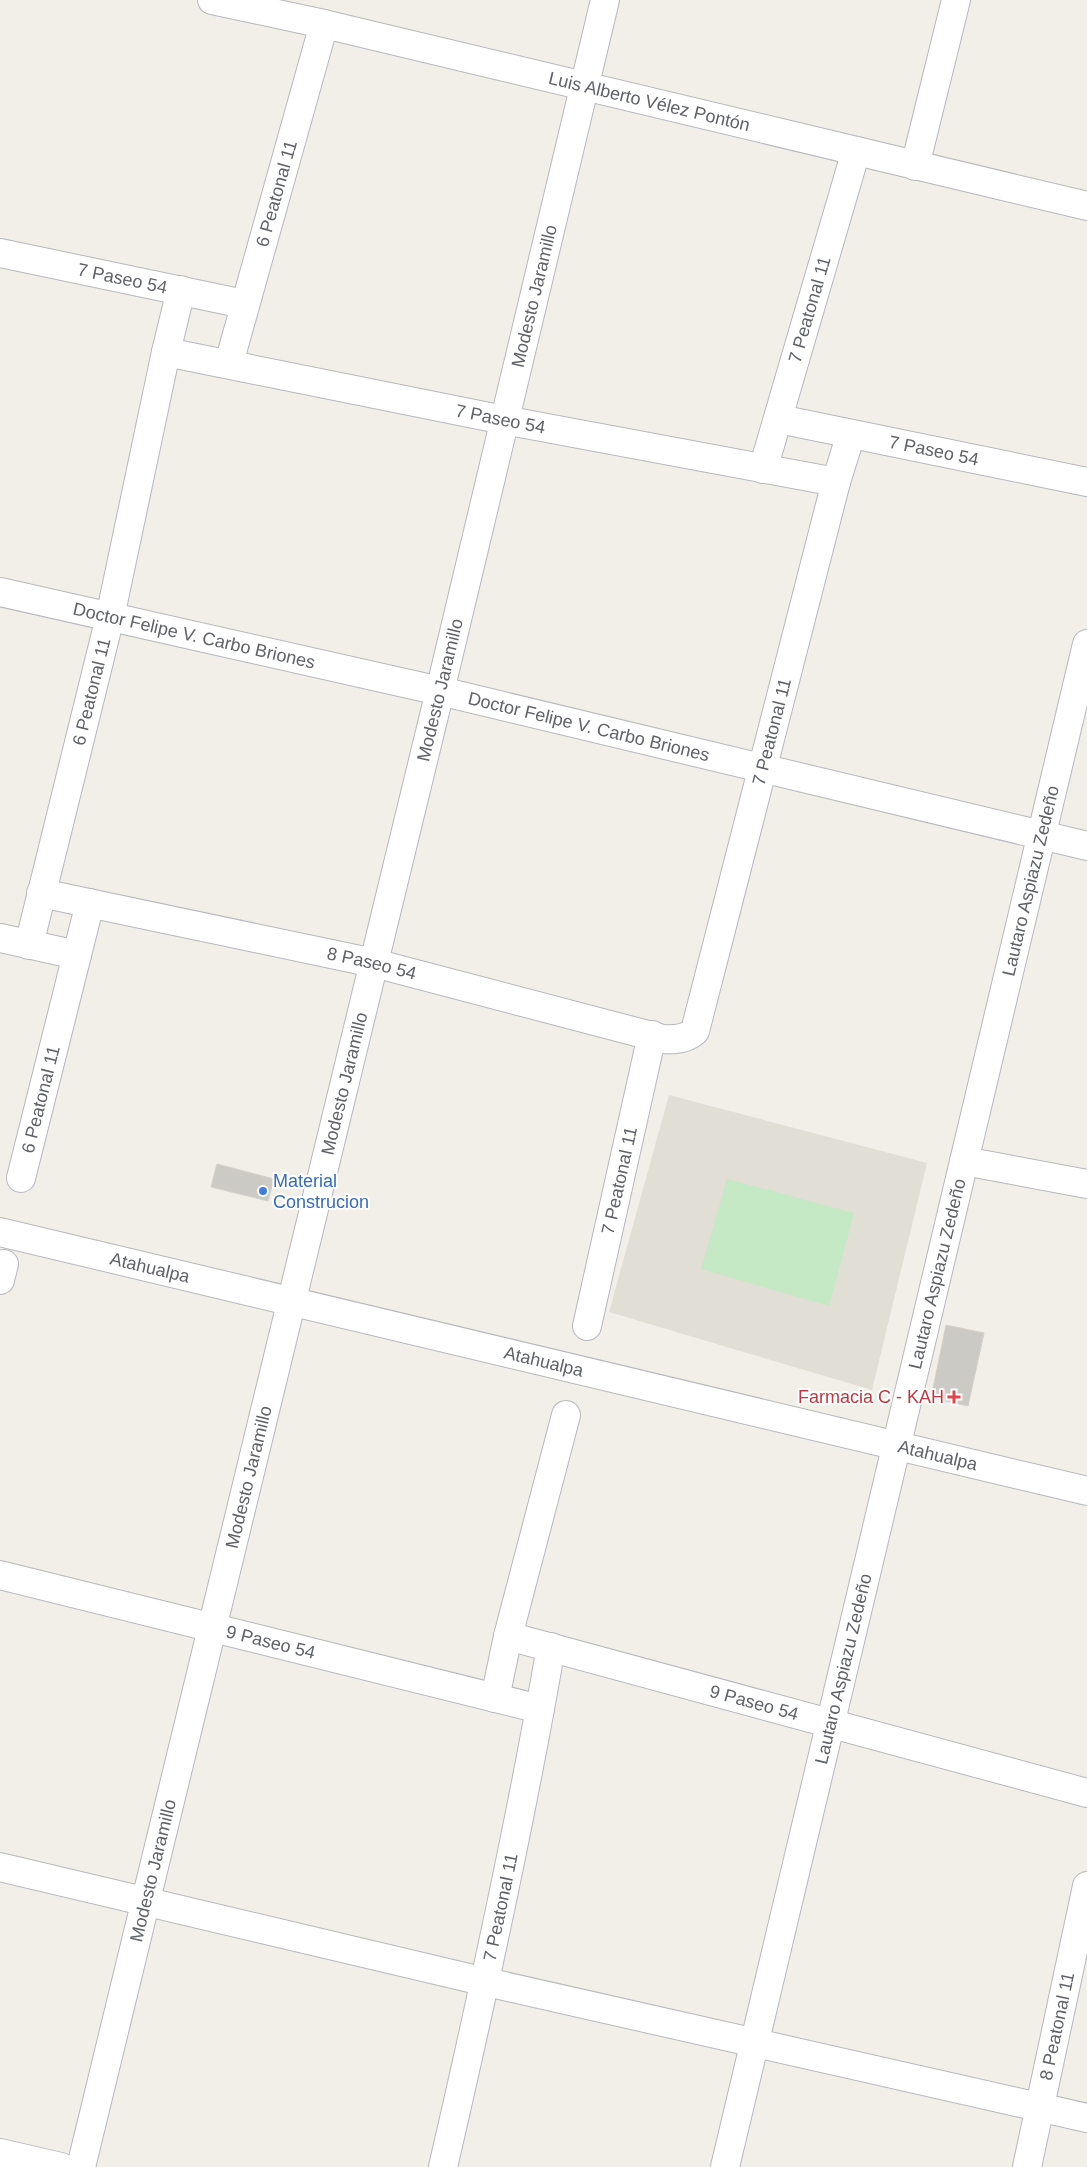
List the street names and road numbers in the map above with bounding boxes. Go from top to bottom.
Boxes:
street label: Luis Alberto Vélez Pontón [547,68,752,135]
street label: 6 Peatonal 11 [252,138,301,249]
street label: Modesto Jaramillo [508,223,561,370]
street label: 7 Peatonal 11 [785,254,835,365]
street label: 7 Paseo 54 [76,259,169,298]
street label: 7 Paseo 54 [454,400,547,438]
street label: 7 Paseo 54 [887,432,980,470]
street label: Doctor Felipe V. Carbo Briones [71,599,317,673]
street label: Modesto Jaramillo [413,617,467,763]
street label: 6 Peatonal 11 [69,636,114,747]
street label: 7 Peatonal 11 [749,676,795,787]
street label: Doctor Felipe V. Carbo Briones [466,688,712,765]
street label: Lautaro Aspiazu Zedeño [998,784,1063,978]
street label: 8 Paseo 54 [325,943,418,984]
street label: Modesto Jaramillo [318,1010,371,1157]
street label: 6 Peatonal 11 [18,1044,64,1155]
street label: 7 Peatonal 11 [598,1125,641,1236]
street label: Lautaro Aspiazu Zedeño [905,1177,970,1371]
street label: Atahualpa [108,1249,193,1287]
street label: Atahualpa [502,1342,587,1381]
street label: Modesto Jaramillo [222,1404,276,1550]
street label: Atahualpa [896,1436,980,1475]
street label: Lautaro Aspiazu Zedeño [811,1572,876,1766]
street label: 9 Paseo 54 [224,1622,317,1663]
street label: 9 Paseo 54 [708,1681,801,1724]
street label: Modesto Jaramillo [126,1797,180,1944]
street label: 7 Peatonal 11 [480,1852,522,1963]
street label: 8 Peatonal 11 [1036,1970,1078,2082]

